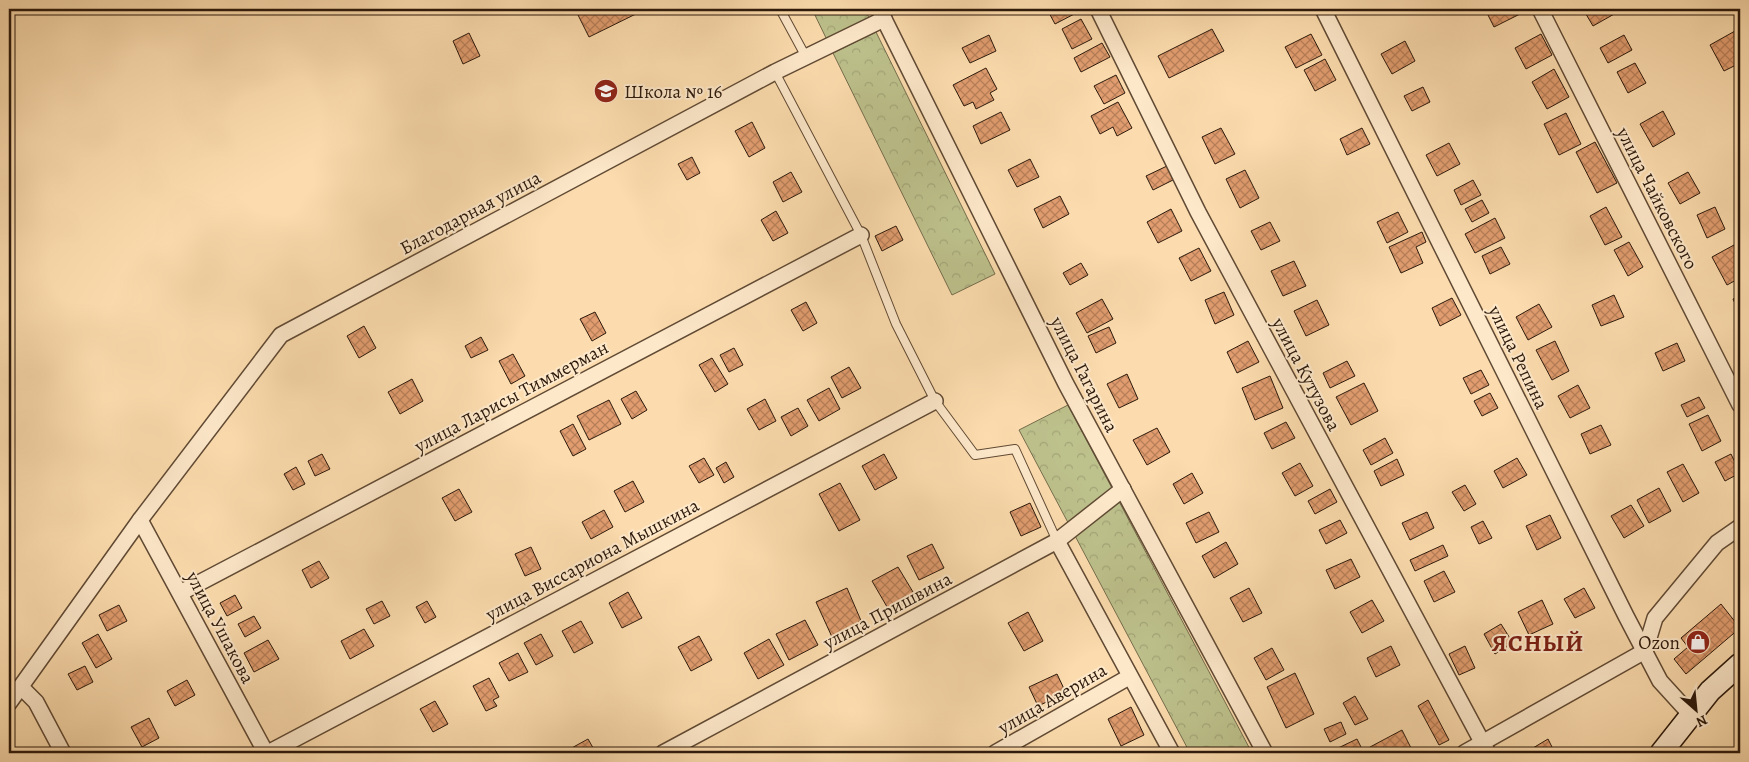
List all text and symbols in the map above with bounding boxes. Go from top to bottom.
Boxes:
school or university icon: Школа № 16 [593,78,619,104]
place label: Школа № 16 [624,79,722,105]
street label: улица Чайковского [1610,122,1704,274]
street label: Благодарная улица [395,165,546,261]
street label: улица Репина [1481,300,1555,414]
street label: улица Гагарина [1043,311,1125,437]
street label: улица Кутузова [1265,312,1347,436]
street label: улица Ларисы Тиммерман [409,335,613,460]
street label: улица Виссариона Мышкина [480,492,704,628]
street label: улица Ушакова [179,566,261,688]
street label: улица Пришвина [818,566,957,656]
district label: ЯСНЫЙ [1492,627,1584,659]
shop icon: Ozon [1685,629,1711,655]
place label: Ozon [1638,630,1680,656]
street label: улица Аверина [992,657,1112,741]
north arrow [1672,684,1722,734]
text: N [1693,710,1711,732]

